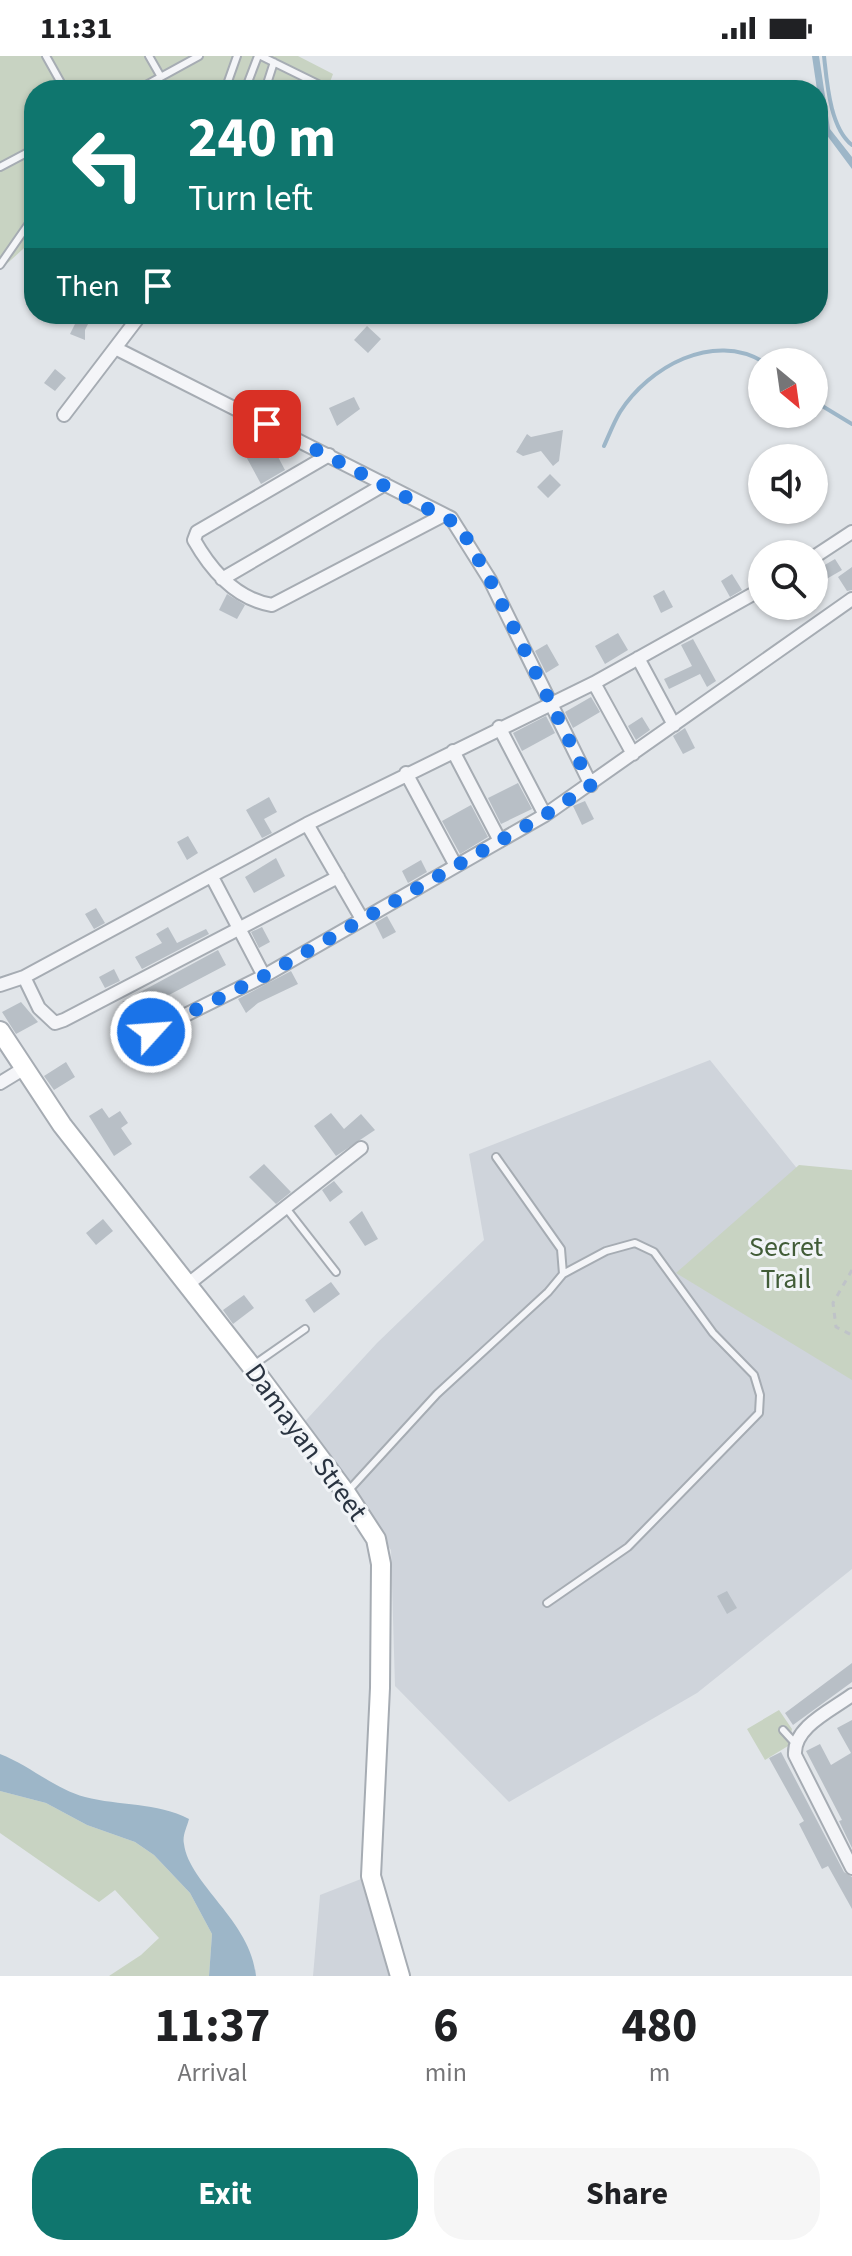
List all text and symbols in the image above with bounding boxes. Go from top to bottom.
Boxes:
text: 11:31 [40,7,112,50]
text: 240 m [188,99,336,178]
icon: left [56,112,160,216]
text: Turn left [188,173,313,224]
icon: arrive [136,264,180,308]
text: Then [56,265,120,308]
north arrow [748,348,828,428]
map controls [748,348,828,620]
pin [233,390,301,458]
icon: arrive [245,402,289,446]
button: sound [748,444,828,524]
button: search [748,540,828,620]
position arrow [109,990,193,1074]
park label: Secret Trail [749,1227,824,1299]
street label: Damayan Street [235,1355,377,1530]
text: 11:37 [154,1992,270,2060]
text: 6 [433,1992,459,2060]
text: 480 [621,1992,697,2060]
text: Arrival [177,2054,247,2091]
text: min [425,2054,467,2091]
text: m [649,2054,670,2091]
button: Exit [32,2148,418,2240]
button: Share [434,2148,820,2240]

